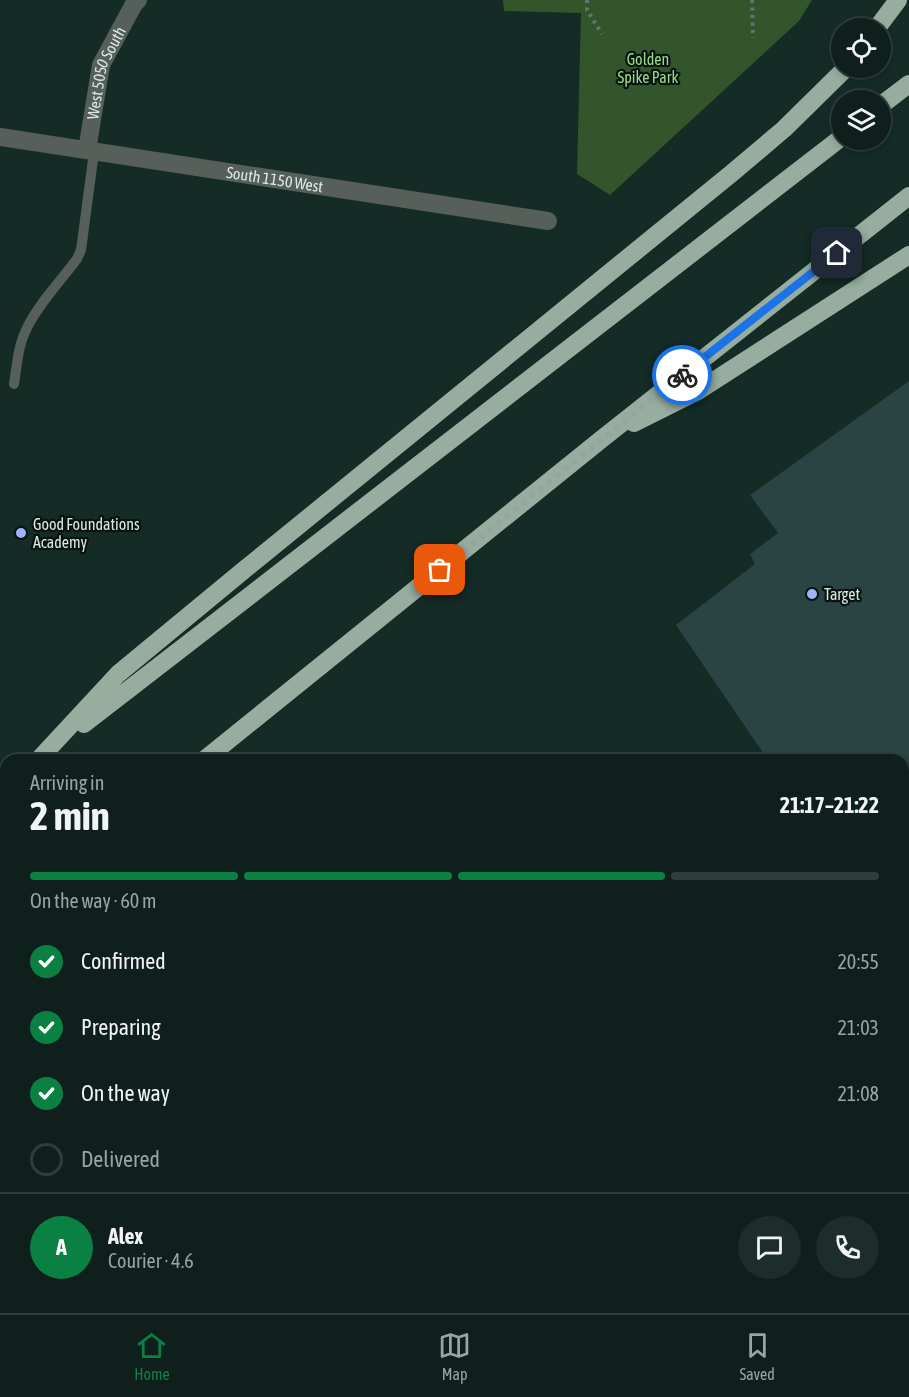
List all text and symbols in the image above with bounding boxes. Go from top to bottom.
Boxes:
map controls [831,18,891,150]
button: locate [831,18,891,78]
street label: West 5050 South [83,23,129,121]
park label: Golden Spike Park [618,50,678,87]
button: layers [831,90,891,150]
street label: South 1150 West [225,163,325,195]
pin [811,227,862,278]
icon: home [820,236,853,269]
courier [652,345,712,405]
icon: bike [666,359,699,392]
place label: Good Foundations Academy [33,515,140,552]
marker: Good Foundations Academy [14,526,28,540]
pin [414,544,465,595]
icon: bag [423,553,456,586]
place label: Target [824,585,860,604]
marker: Target [805,587,819,601]
text: Arriving in [30,771,104,794]
text: 21:17–21:22 [780,792,879,818]
text: 2 min [30,794,110,838]
text: On the way · 60 m [30,889,156,912]
icon: check [30,945,63,978]
text: Confirmed [81,948,166,974]
text: 20:55 [837,950,879,973]
icon: check [30,1011,63,1044]
text: Preparing [81,1014,161,1040]
text: 21:03 [837,1016,879,1039]
icon: check [30,1077,63,1110]
text: On the way [81,1080,170,1106]
text: 21:08 [837,1082,879,1105]
text: Delivered [81,1146,160,1172]
button: chat [738,1216,801,1279]
button: phone [816,1216,879,1279]
text: Alex [108,1223,143,1249]
text: A [56,1234,67,1260]
text: Courier · 4.6 [108,1249,194,1272]
tab: Home [134,1329,170,1383]
tab: Map [438,1329,471,1383]
tab: Saved [739,1329,775,1383]

